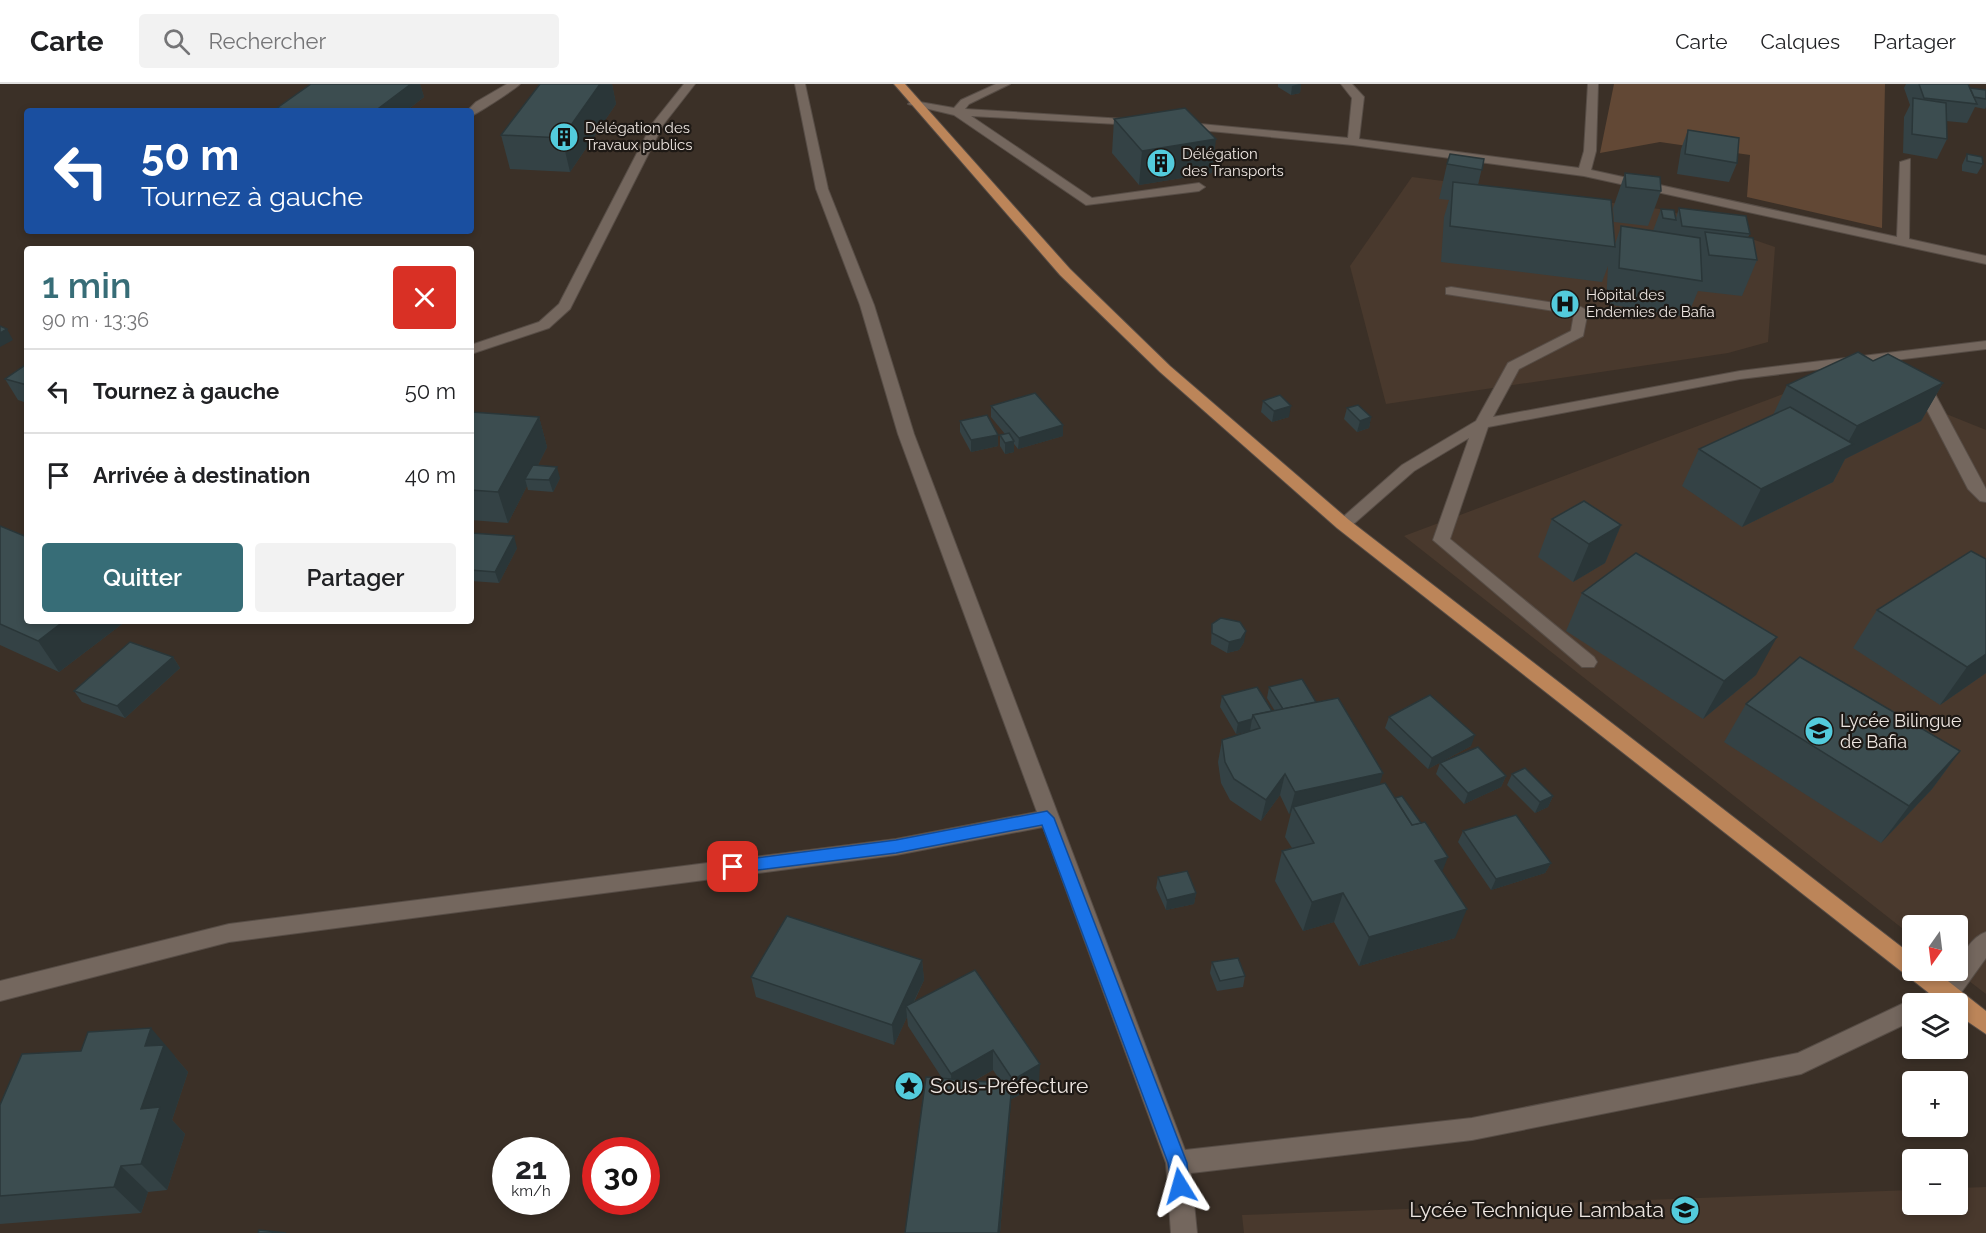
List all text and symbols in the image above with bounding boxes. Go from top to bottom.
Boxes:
search box [139,14,559,68]
text: Carte [30,25,103,58]
icon: search [160,25,193,58]
text: Rechercher [208,28,326,54]
text: Carte [1675,29,1728,54]
text: Calques [1761,29,1840,54]
text: Partager [1873,29,1956,54]
place label: Délégation des Travaux publics [585,119,693,154]
building icon: Délégation des Travaux publics [548,121,580,153]
text: 50 m [141,131,239,180]
icon: left [42,132,120,210]
place label: Délégation des Transports [1182,145,1284,180]
building icon: Délégation des Transports [1145,147,1177,179]
text: Tournez à gauche [141,181,363,212]
text: 1 min [42,264,131,306]
button: close [393,266,456,329]
place label: Hôpital des Endemies de Bafia [1586,286,1715,321]
hospital icon: Hôpital des Endemies de Bafia [1549,288,1581,320]
text: 90 m · 13:36 [42,308,149,332]
icon: left [42,375,75,408]
text: Tournez à gauche [93,378,279,404]
text: 50 m [405,378,456,404]
icon: arrive [42,459,75,492]
text: Arrivée à destination [93,462,310,488]
text: 40 m [405,462,456,488]
button: Quitter [42,543,243,612]
button: Partager [255,543,456,612]
place label: Lycée Bilingue de Bafia [1840,710,1962,752]
school or university icon: Lycée Bilingue de Bafia [1803,715,1835,747]
pin [707,841,758,892]
icon: arrive [716,850,749,883]
north arrow [1902,915,1968,981]
map controls [1902,915,1968,1215]
button: layers [1902,993,1968,1059]
place icon: Sous-Préfecture [893,1070,925,1102]
button: + [1902,1071,1968,1137]
place label: Sous-Préfecture [930,1073,1088,1098]
speed limit sign: 30 [582,1137,660,1215]
button: − [1902,1149,1968,1215]
text: 21 [515,1151,547,1186]
position arrow [1148,1154,1212,1218]
text: km/h [511,1182,551,1200]
school or university icon: Lycée Technique Lambata [1669,1194,1701,1226]
place label: Lycée Technique Lambata [1409,1197,1664,1222]

